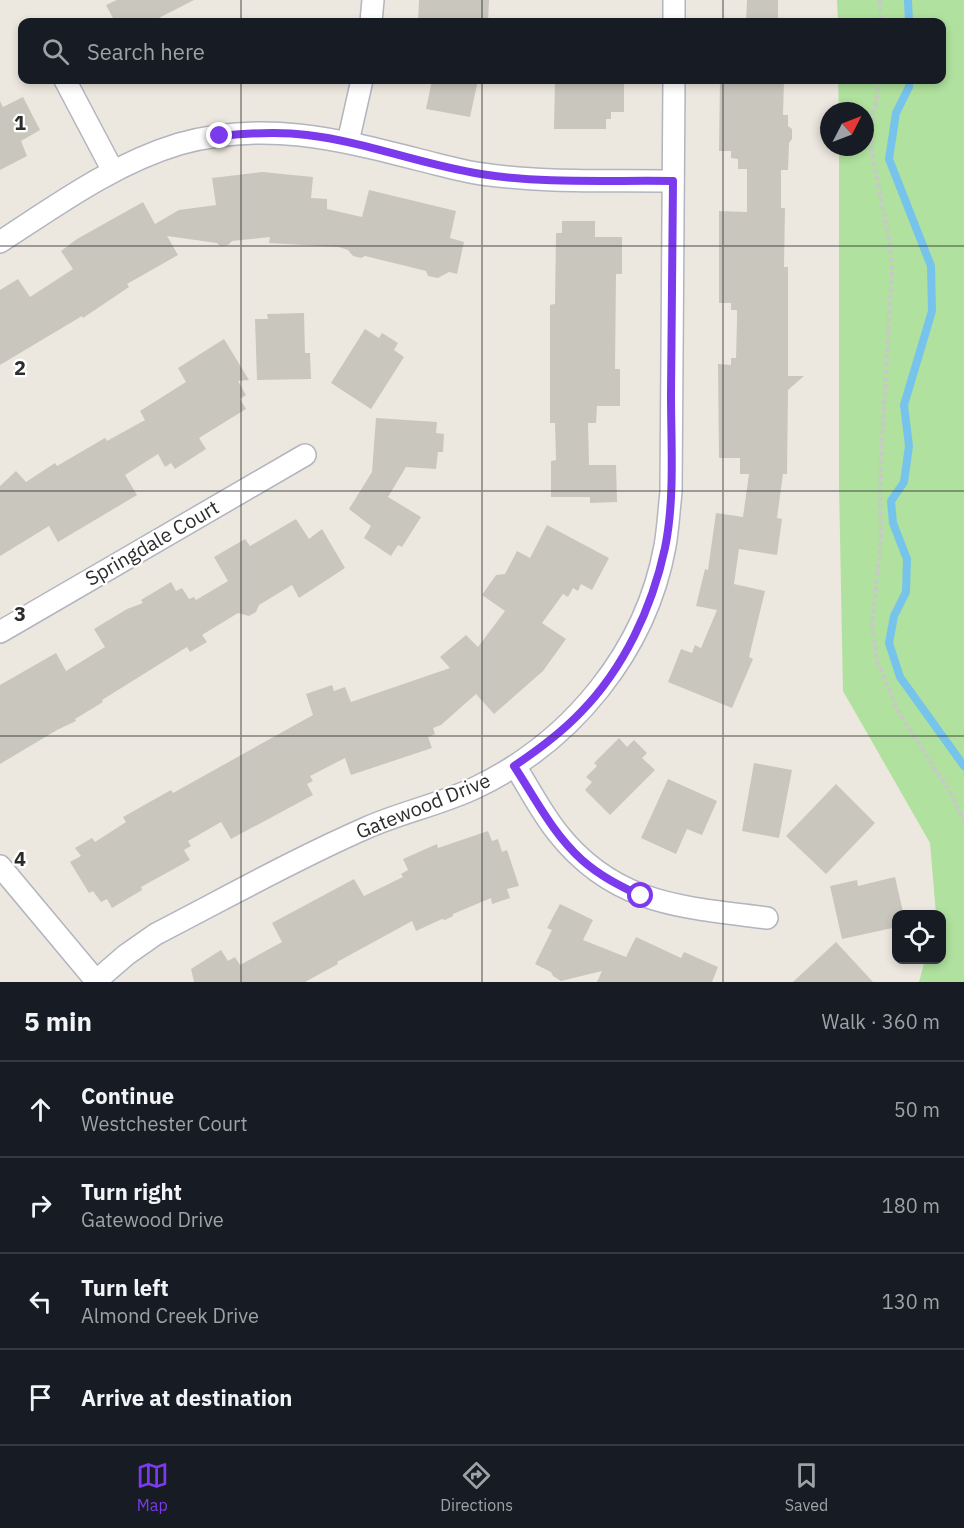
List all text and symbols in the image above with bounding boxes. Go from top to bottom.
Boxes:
search box [18,18,946,84]
icon: search [39,35,72,68]
text: Search here [87,37,205,66]
north arrow [820,102,874,156]
text: 1 [14,109,26,136]
route end [206,122,232,148]
text: 2 [14,354,26,381]
street label: Springdale Court [80,493,224,592]
text: 3 [14,600,26,627]
street label: Gatewood Drive [352,766,494,845]
text: 4 [14,845,26,872]
route start [627,882,653,908]
map controls [892,910,946,964]
button: locate [892,910,946,964]
text: 5 min [24,1004,92,1038]
text: Walk · 360 m [822,1008,940,1035]
text: Continue [81,1081,174,1110]
icon: ahead [24,1093,57,1126]
text: 50 m [894,1096,940,1123]
text: Westchester Court [81,1110,247,1137]
text: Turn right [81,1177,182,1206]
icon: right [24,1189,57,1222]
text: 180 m [882,1192,940,1219]
text: Gatewood Drive [81,1206,224,1233]
text: Turn left [81,1273,169,1302]
icon: left [24,1285,57,1318]
text: 130 m [882,1288,940,1315]
text: Almond Creek Drive [81,1302,259,1329]
icon: arrive [24,1381,57,1414]
text: Arrive at destination [81,1383,292,1412]
tab: Map [136,1459,169,1515]
tab: Directions [440,1459,513,1515]
tab: Saved [785,1459,828,1515]

